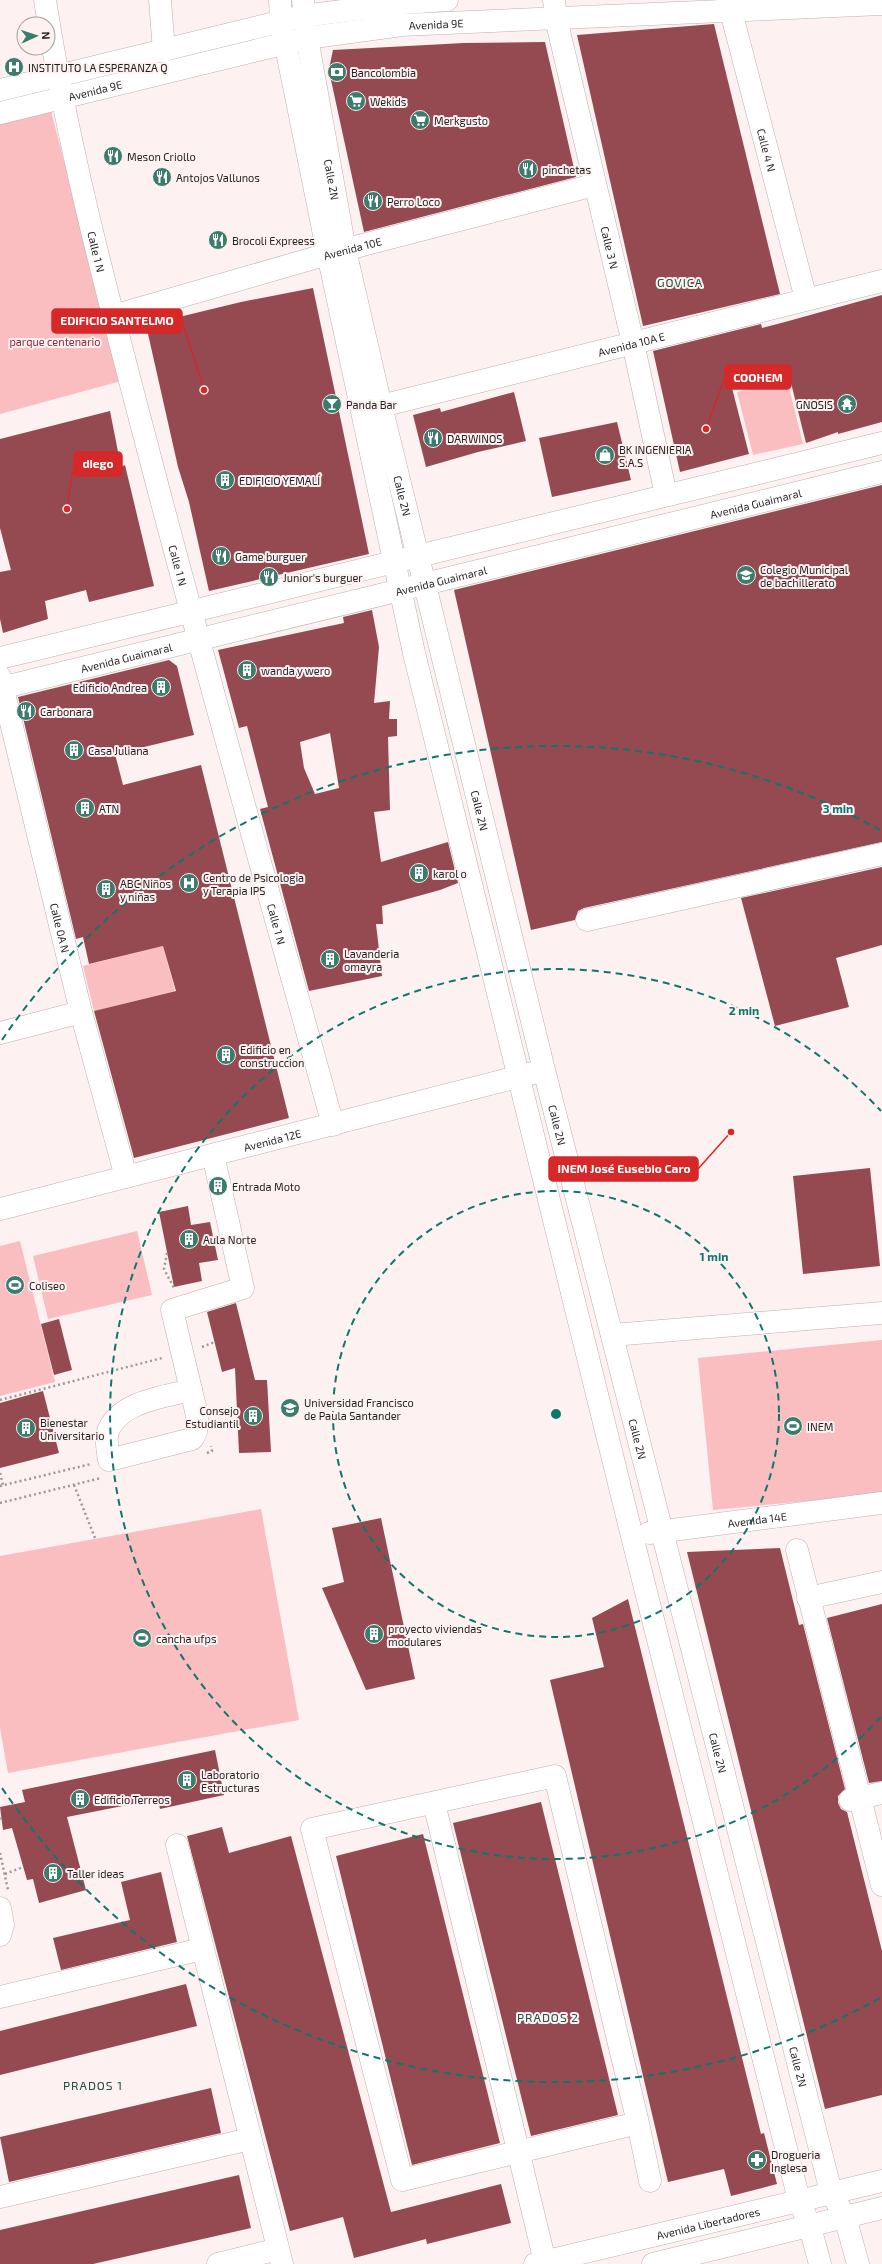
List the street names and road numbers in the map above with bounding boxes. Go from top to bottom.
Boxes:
street label: Avenida 9E [408,16,464,31]
street label: Avenida 9E [67,77,123,103]
street label: Calle 4 N [755,127,779,173]
street label: Calle 2N [322,158,342,201]
street label: Calle 3 N [599,225,622,270]
street label: Calle 1 N [86,230,108,273]
street label: Avenida 10E [322,234,383,261]
street label: Avenida 10A E [597,329,666,358]
street label: Calle 2N [392,474,414,517]
street label: Avenida Guaimaral [709,485,803,520]
street label: Calle 1 N [167,543,190,587]
street label: Avenida Guaimaral [394,562,489,597]
street label: Avenida Guaimaral [79,639,174,675]
street label: Calle 2N [469,789,491,832]
street label: Calle 0A N [48,902,73,954]
street label: Calle 1 N [265,902,289,946]
street label: Calle 2N [547,1103,569,1146]
street label: Avenida 12E [242,1126,302,1153]
street label: Calle 2N [627,1417,650,1460]
street label: Avenida 14E [727,1509,787,1529]
street label: Calle 2N [707,1731,730,1774]
street label: Calle 2N [787,2045,810,2088]
street label: Avenida Libertadores [655,2204,762,2241]

